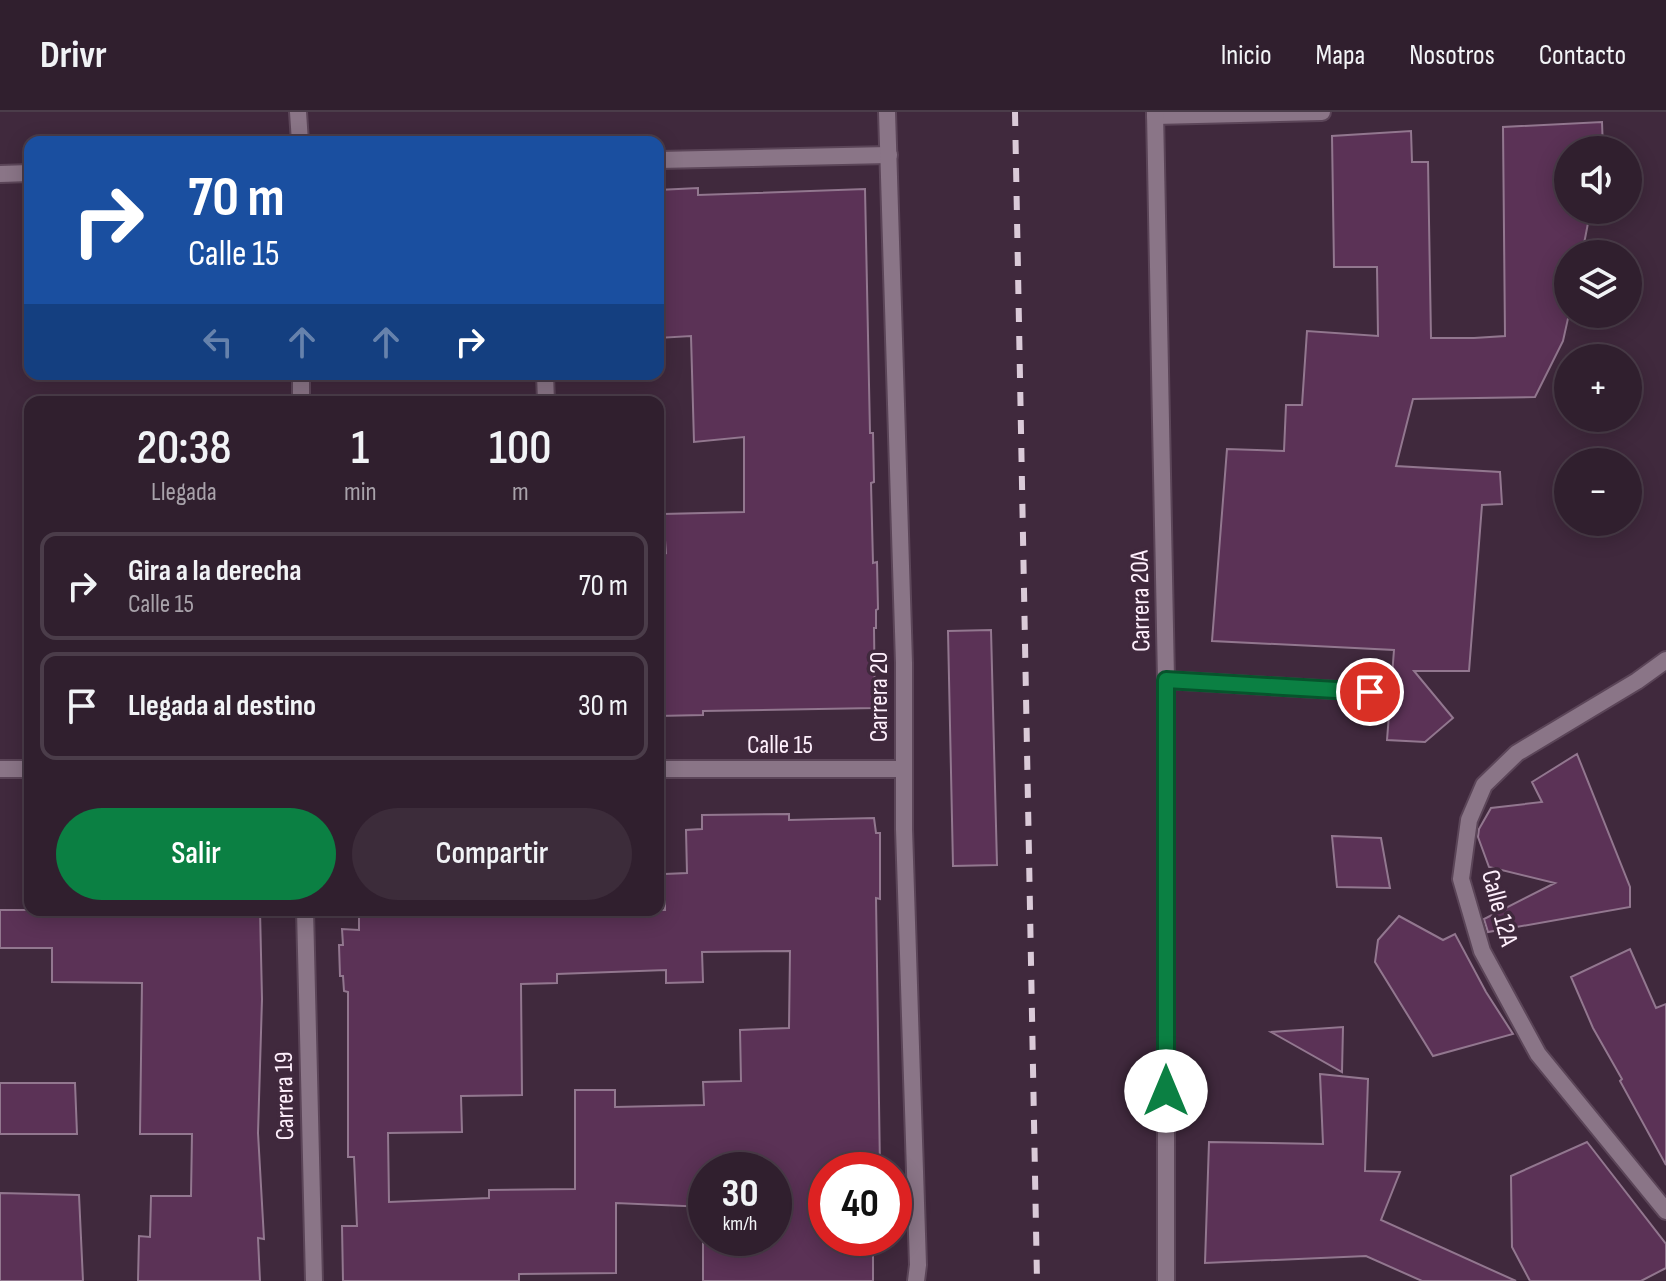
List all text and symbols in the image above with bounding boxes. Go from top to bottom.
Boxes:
text: Drivr [40,33,107,78]
text: Inicio [1221,39,1272,72]
text: Mapa [1316,39,1365,72]
text: Nosotros [1409,39,1495,72]
text: Contacto [1539,39,1626,72]
map controls [1554,136,1642,536]
button: sound [1554,136,1642,224]
text: 70 m [188,165,285,232]
icon: right [56,168,160,272]
text: Calle 15 [188,233,279,276]
button: layers [1554,240,1642,328]
icon: left [196,320,240,364]
icon: ahead [280,320,324,364]
icon: ahead [364,320,408,364]
icon: right [448,320,492,364]
button: + [1554,344,1642,432]
text: 20:38 [136,420,232,477]
text: 1 [351,420,369,477]
text: 100 [489,420,552,477]
button: − [1554,448,1642,536]
text: Llegada [151,477,217,508]
text: min [344,477,377,508]
text: m [512,477,529,508]
street label: Carrera 20A [1125,549,1157,652]
text: Gira a la derecha [128,553,302,589]
icon: right [60,564,104,608]
text: 70 m [579,568,628,604]
text: Calle 15 [128,589,194,620]
street label: Carrera 20 [864,652,895,742]
pin [1336,658,1404,726]
icon: arrive [1348,670,1392,714]
icon: arrive [60,684,104,728]
text: Llegada al destino [128,688,316,724]
text: 30 m [578,688,628,724]
street label: Calle 15 [747,730,813,761]
button: Salir [56,808,336,900]
button: Compartir [352,808,632,900]
street label: Calle 12A [1474,866,1524,950]
position arrow [1124,1049,1208,1133]
street label: Carrera 19 [269,1051,301,1141]
speed limit sign: 40 [808,1152,912,1256]
text: 30 [722,1170,758,1218]
text: km/h [723,1212,757,1236]

